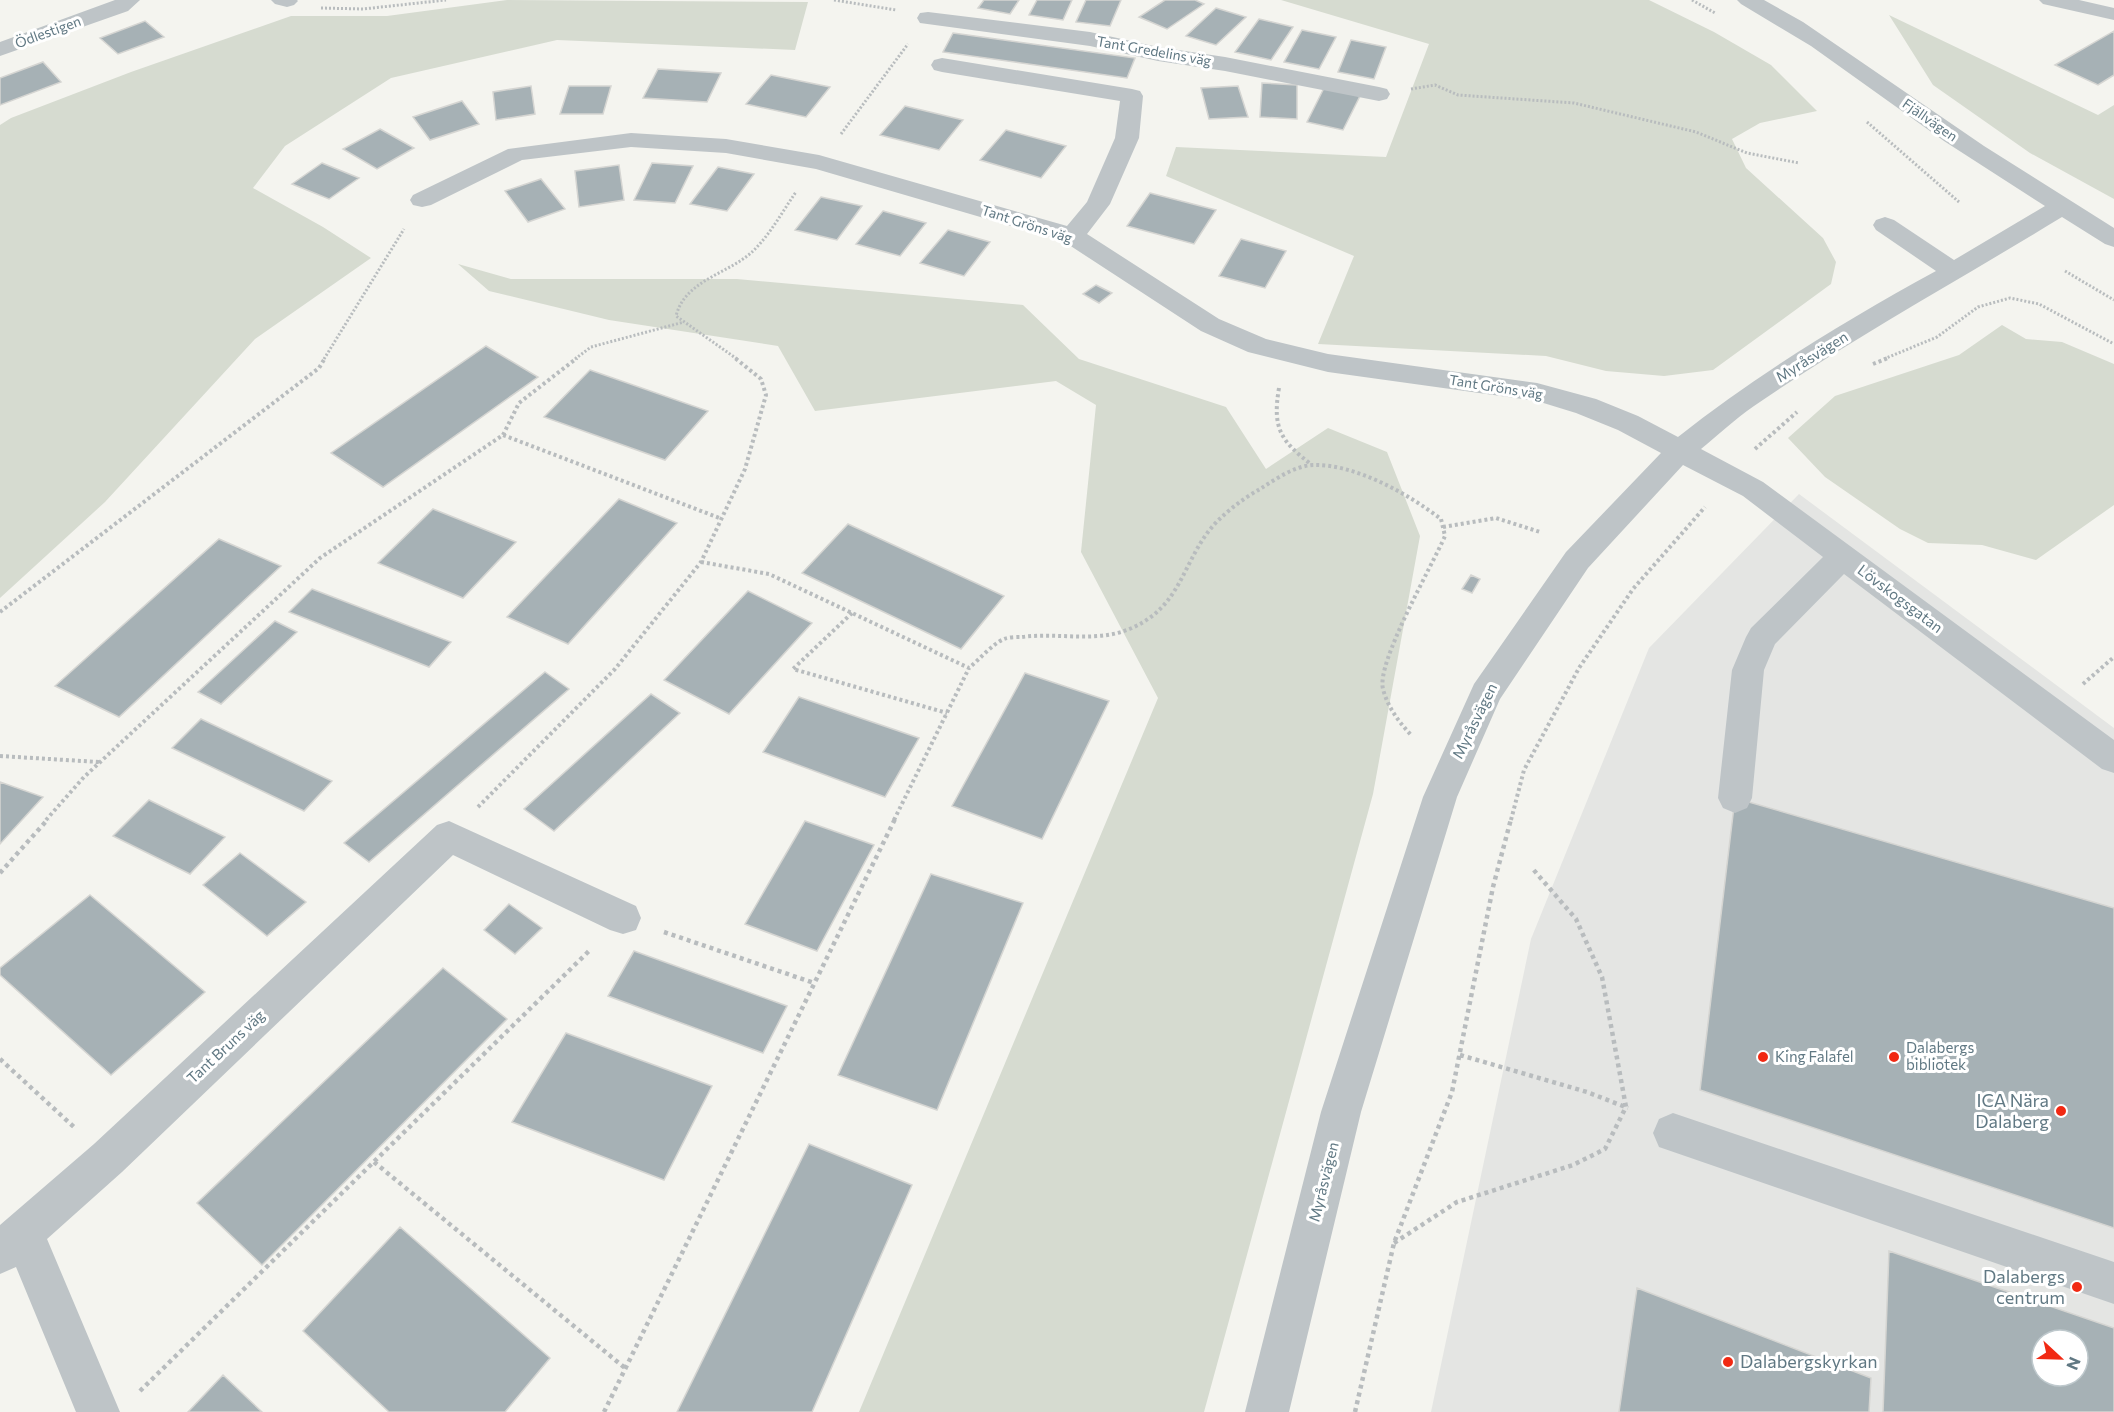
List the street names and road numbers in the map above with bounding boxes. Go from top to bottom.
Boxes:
street label: Ödlestigen [13,12,83,51]
street label: Tant Gredelins väg [1095,32,1213,69]
street label: Fjällvägen [1900,95,1961,145]
street label: Tant Gröns väg [980,201,1075,246]
street label: Myråsvägen [1772,327,1851,385]
street label: Tant Gröns väg [1448,371,1544,402]
street label: Lövskogsgatan [1854,560,1947,636]
street label: Myråsvägen [1448,680,1500,761]
street label: Tant Bruns väg [183,1006,268,1087]
street label: Myråsvägen [1304,1140,1342,1224]

